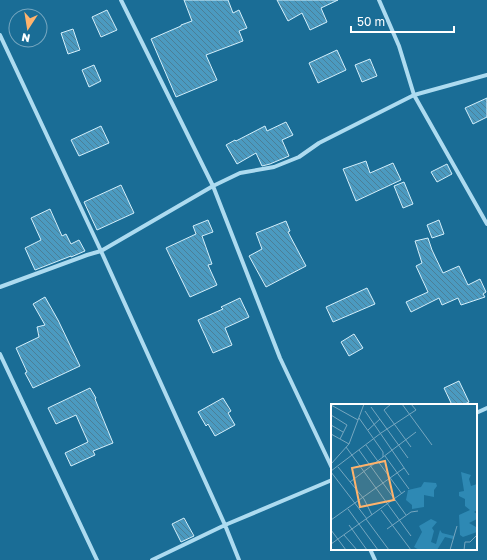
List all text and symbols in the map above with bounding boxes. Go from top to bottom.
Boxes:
north arrow [8,8,48,48]
scale bar [351,8,454,34]
text: 50 m [357,14,385,29]
text: N [20,31,31,45]
inset map [331,404,477,550]

